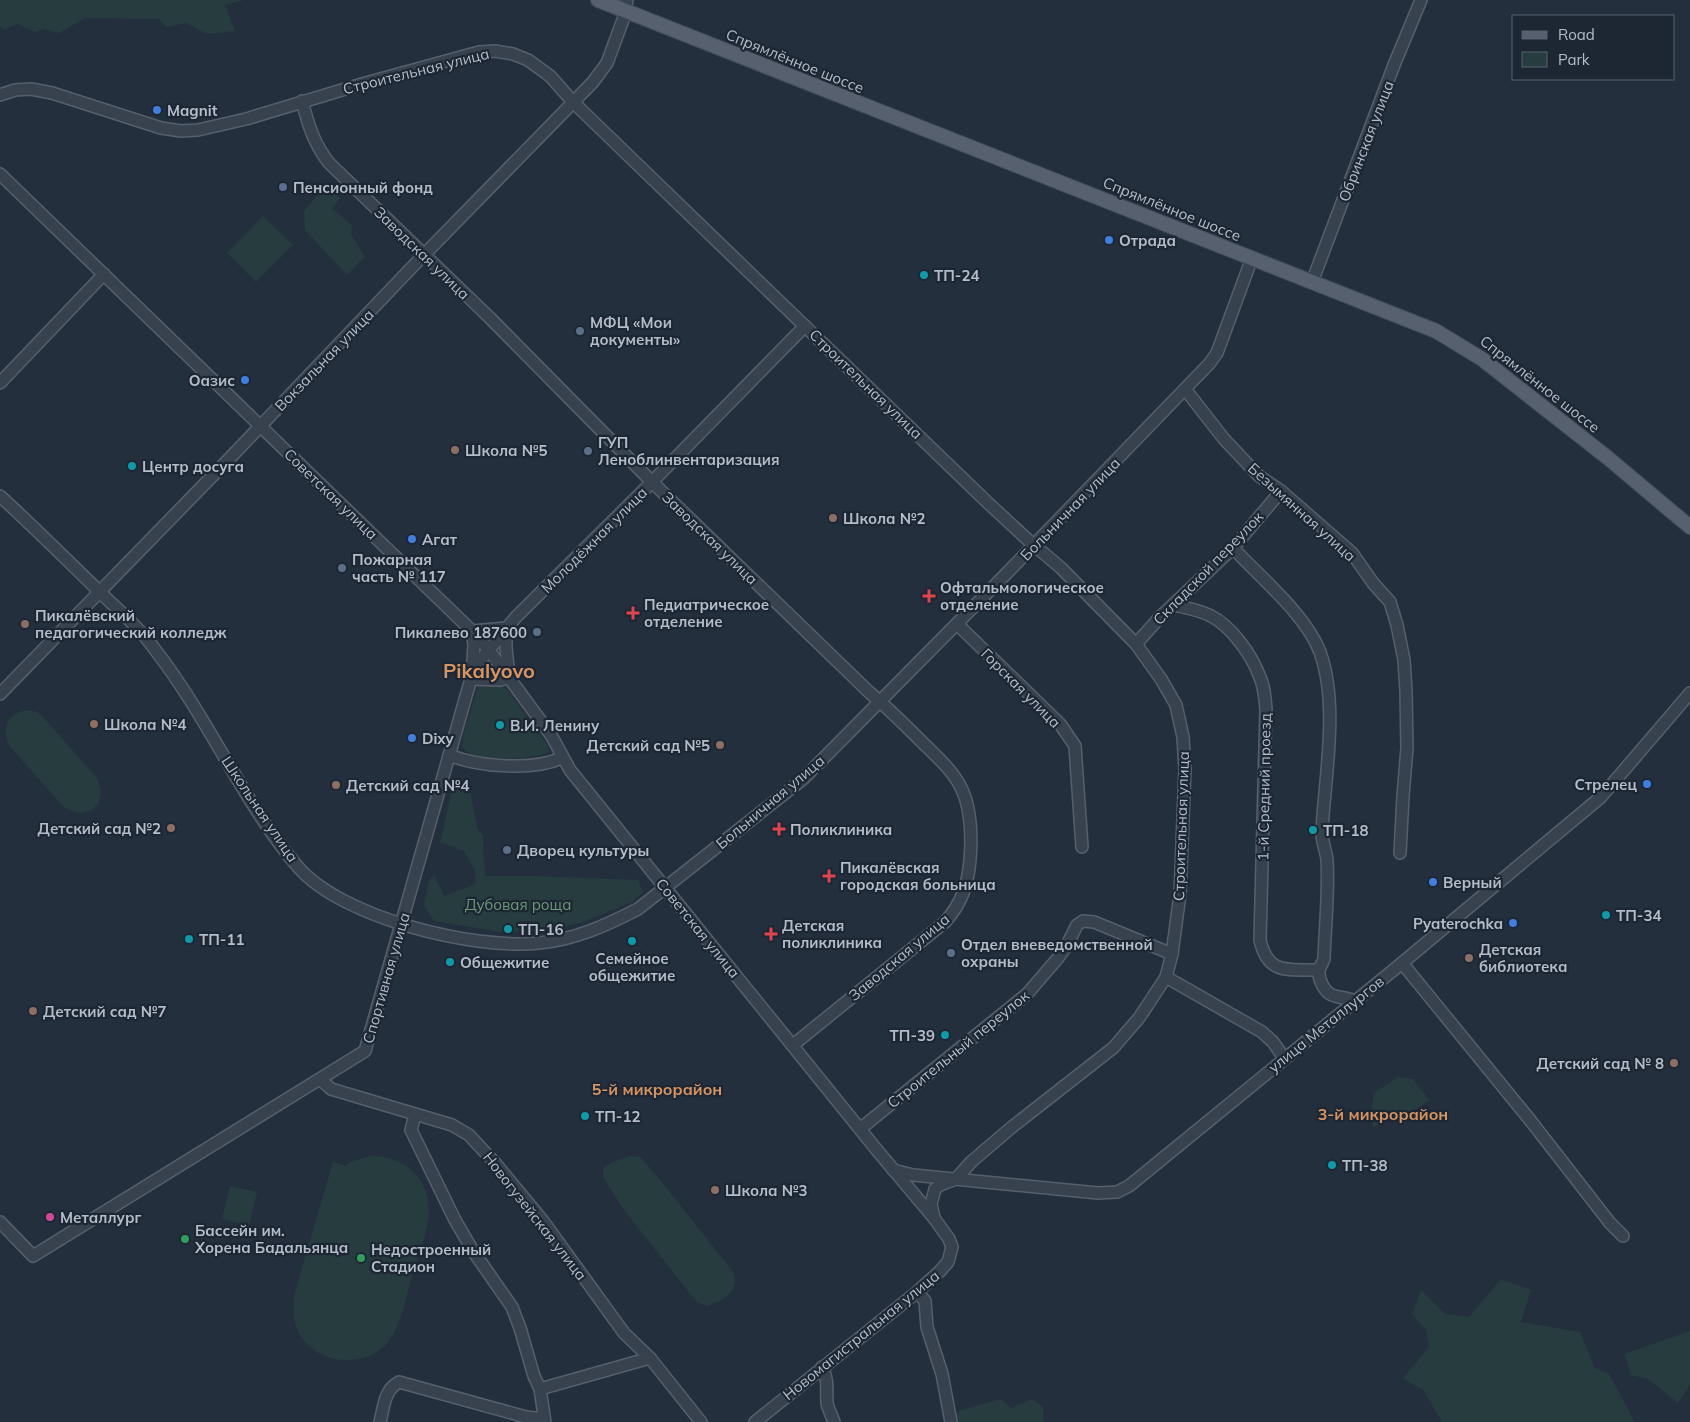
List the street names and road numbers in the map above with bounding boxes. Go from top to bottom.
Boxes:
street label: Спрямлённое шоссе [723,25,867,97]
street label: Строительная улица [341,44,491,98]
street label: Обринская улица [1334,78,1398,204]
street label: Спрямлённое шоссе [1100,173,1244,245]
street label: Заводская улица [370,202,474,304]
street label: Вокзальная улица [270,305,378,415]
street label: Строительная улица [805,325,927,443]
street label: Спрямлённое шоссе [1476,331,1604,437]
street label: Советская улица [280,444,382,544]
street label: Больничная улица [1016,453,1124,565]
street label: Безымянная улица [1244,459,1360,565]
street label: Молодёжная улица [537,483,651,597]
street label: Заводская улица [658,487,762,589]
street label: Складской переулок [1149,507,1268,629]
street label: Горская улица [977,644,1065,732]
street label: 1-й Средний проезд [1253,713,1275,861]
street label: Больничная улица [712,751,828,853]
street label: Строительная улица [1169,751,1193,901]
street label: Школьная улица [217,752,303,866]
street label: Советская улица [652,874,744,982]
street label: Заводская улица [845,909,953,1005]
street label: Спортивная улица [358,910,414,1046]
street label: улица Металлургов [1264,971,1388,1077]
street label: Строительный переулок [883,985,1033,1112]
street label: Новогузейская улица [479,1148,591,1284]
street label: Новомагистральная улица [779,1266,943,1404]

